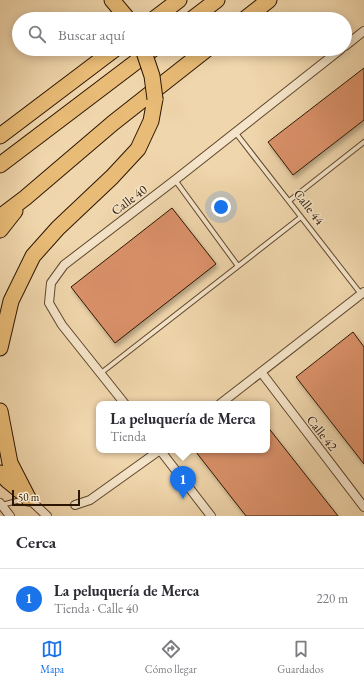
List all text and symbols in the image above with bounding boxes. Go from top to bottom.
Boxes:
search box [12,12,352,56]
icon: search [26,23,48,45]
text: Buscar aquí [58,25,125,44]
street label: Calle 40 [108,181,150,219]
street label: Calle 44 [290,186,329,229]
your location [211,197,231,217]
popup [96,401,270,453]
text: La peluquería de Merca [110,409,256,428]
street label: Calle 42 [303,412,342,455]
text: Tienda [110,428,146,445]
pin: 1 [170,466,196,499]
scale bar [12,488,80,507]
text: 50 m [18,490,39,504]
text: Cerca [16,531,56,553]
text: La peluquería de Merca [54,581,199,600]
text: 1 [26,590,32,607]
text: 220 m [317,590,348,607]
text: Tienda · Calle 40 [54,600,138,617]
tab: Mapa [40,638,64,676]
tab: Cómo llegar [145,638,197,676]
tab: Guardados [277,638,324,676]

